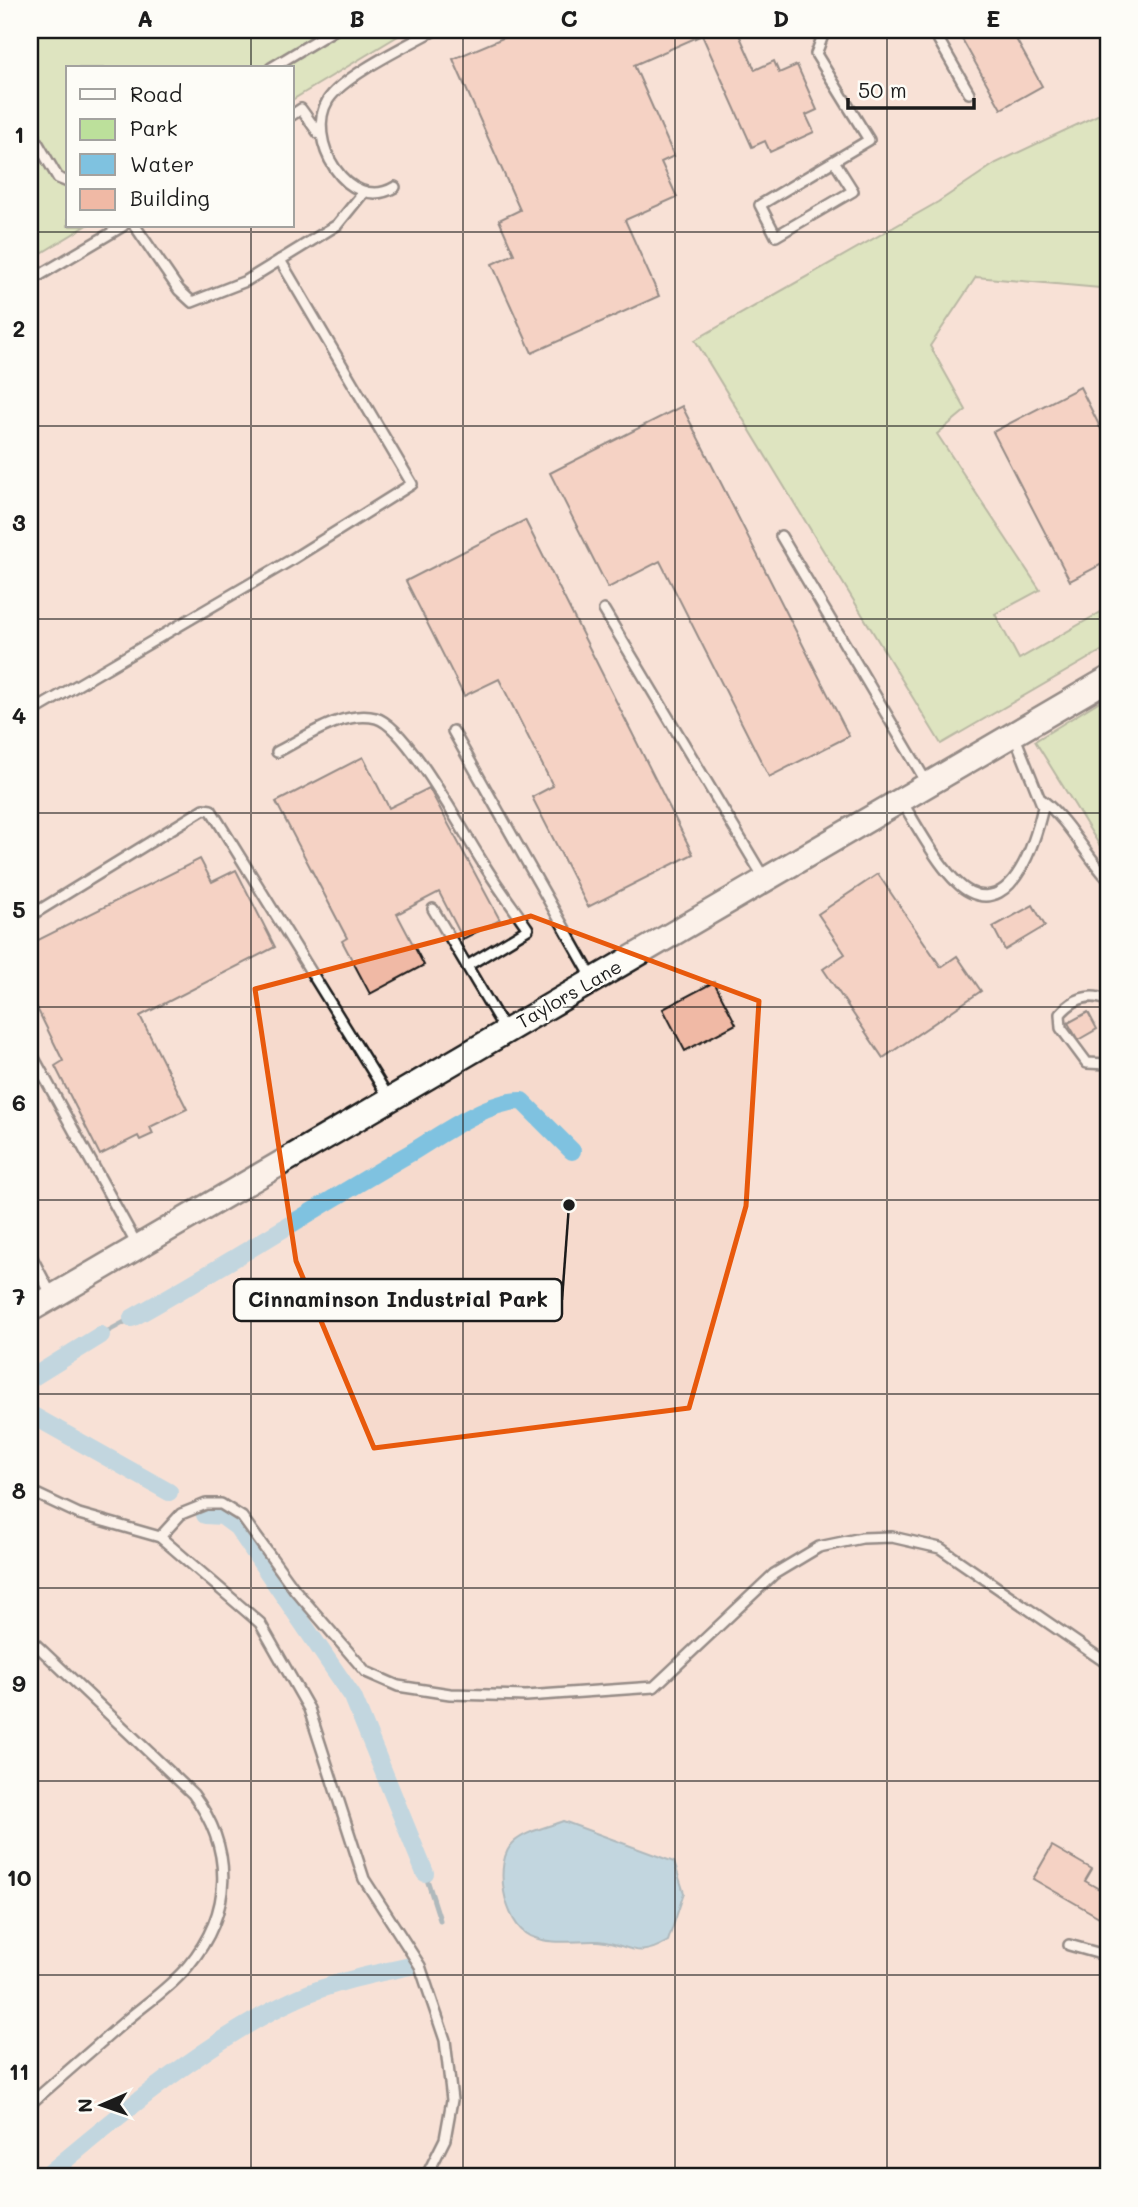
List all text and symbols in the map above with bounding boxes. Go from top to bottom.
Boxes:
text: A [137,3,153,33]
text: B [349,3,365,33]
text: C [560,3,578,33]
text: D [773,3,789,33]
text: E [986,3,1000,33]
legend [66,66,294,228]
scale bar [848,66,974,110]
text: 50 m [858,76,907,103]
text: Road [130,80,182,107]
text: Park [130,114,178,141]
text: 1 [14,119,24,149]
text: Water [130,150,194,177]
text: Building [130,184,210,211]
text: 2 [13,313,25,343]
text: 3 [12,507,26,537]
text: 4 [12,700,26,730]
text: 5 [12,894,26,924]
street label: Taylors Lane [512,953,626,1034]
text: 6 [12,1087,26,1117]
callout: Cinnaminson Industrial Park [234,1279,562,1321]
text: 7 [13,1281,26,1311]
text: Cinnaminson Industrial Park [248,1285,548,1312]
text: 8 [12,1475,26,1505]
text: 9 [12,1668,26,1698]
text: 10 [7,1862,32,1892]
text: 11 [9,2056,29,2086]
north arrow [66,2070,136,2140]
text: N [72,2098,97,2113]

